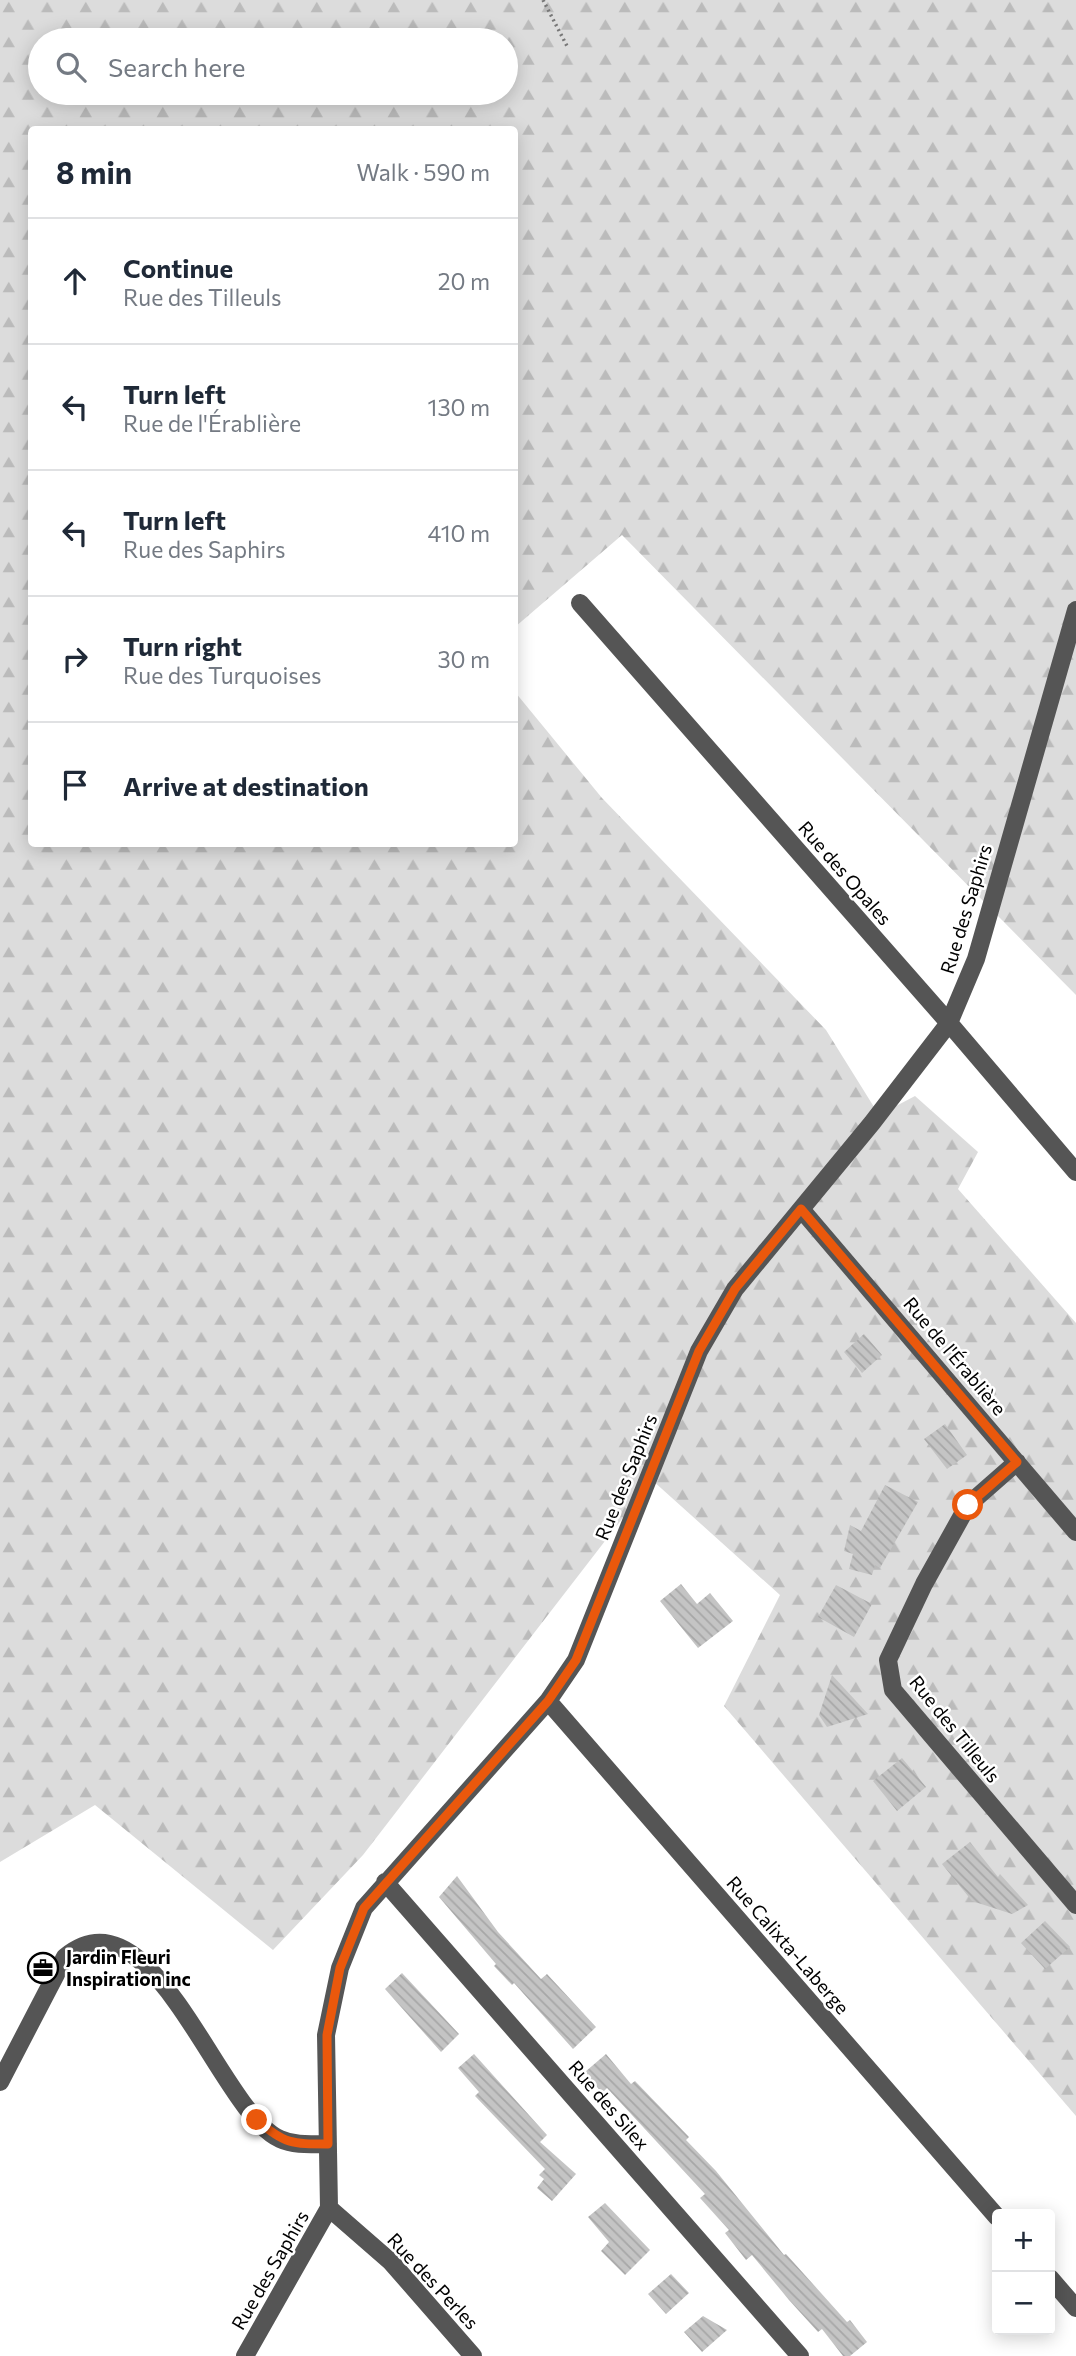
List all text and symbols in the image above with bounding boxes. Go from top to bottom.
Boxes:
search box [28,28,518,105]
icon: search [52,48,90,86]
text: Search here [108,51,246,82]
text: 8 min [56,153,132,190]
text: Walk · 590 m [357,158,490,186]
text: Continue [123,252,233,283]
icon: ahead [56,262,94,300]
text: 20 m [438,267,490,295]
text: Rue des Tilleuls [123,283,282,311]
text: Turn left [123,378,226,409]
icon: left [56,388,94,426]
text: 130 m [428,393,490,421]
text: Rue de l'Érablière [123,409,301,437]
text: Turn left [123,504,226,535]
icon: left [56,514,94,552]
text: 410 m [428,519,490,547]
text: Rue des Saphirs [123,535,285,563]
text: Turn right [123,630,242,661]
icon: right [56,640,94,678]
text: 30 m [437,645,490,673]
text: Rue des Turquoises [123,661,321,689]
icon: arrive [56,766,94,804]
text: Arrive at destination [123,770,369,801]
street label: Rue des Opales [794,816,897,929]
street label: Rue des Saphirs [935,841,996,976]
street label: Rue de l'Érablière [899,1292,1011,1419]
street label: Rue des Saphirs [590,1410,661,1543]
route start [952,1489,983,1520]
street label: Rue des Tilleuls [905,1671,1006,1787]
street label: Rue Calixta-Laberge [722,1871,855,2018]
place label: Jardin Fleuri Inspiration inc [66,1945,191,1990]
office icon: Jardin Fleuri Inspiration inc [26,1951,60,1985]
street label: Rue des Silex [564,2055,655,2154]
route end [241,2104,272,2135]
street label: Rue des Saphirs [226,2206,313,2334]
map controls [992,2209,1055,2335]
button: + [992,2209,1055,2272]
street label: Rue des Perles [383,2228,484,2333]
button: − [992,2272,1055,2335]

